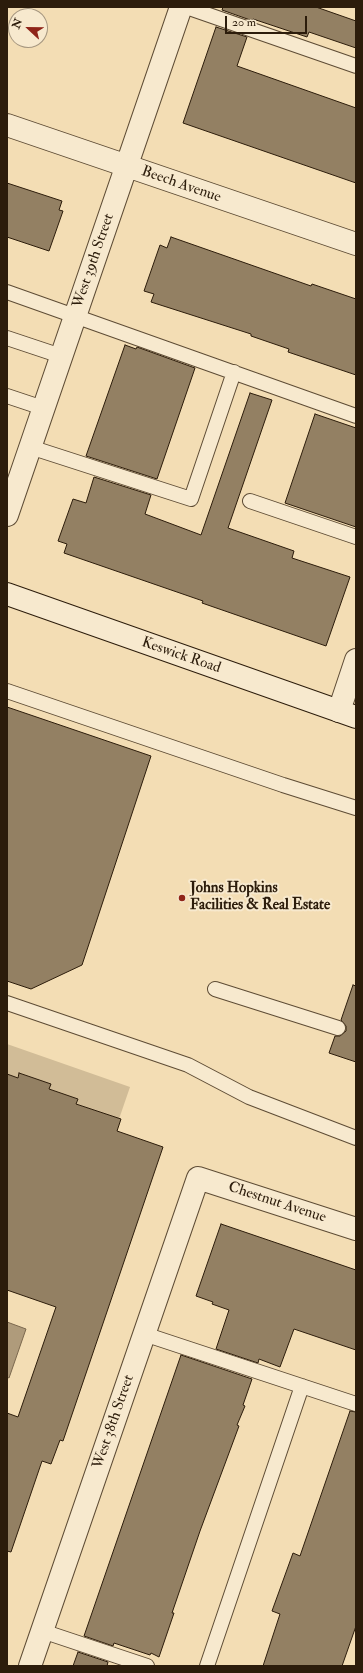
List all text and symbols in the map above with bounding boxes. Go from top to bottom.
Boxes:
north arrow [8,8,48,48]
scale bar [227,8,309,34]
text: 20 m [232,15,256,30]
text: N [9,17,25,31]
street label: Beech Avenue [139,163,223,207]
street label: West 39th Street [69,211,119,311]
street label: Keswick Road [139,634,223,678]
place label: Johns Hopkins Facilities & Real Estate [190,880,330,915]
marker: Johns Hopkins Facilities & Real Estate [177,893,187,903]
street label: Chestnut Avenue [226,1179,328,1227]
street label: West 38th Street [90,1373,138,1471]

